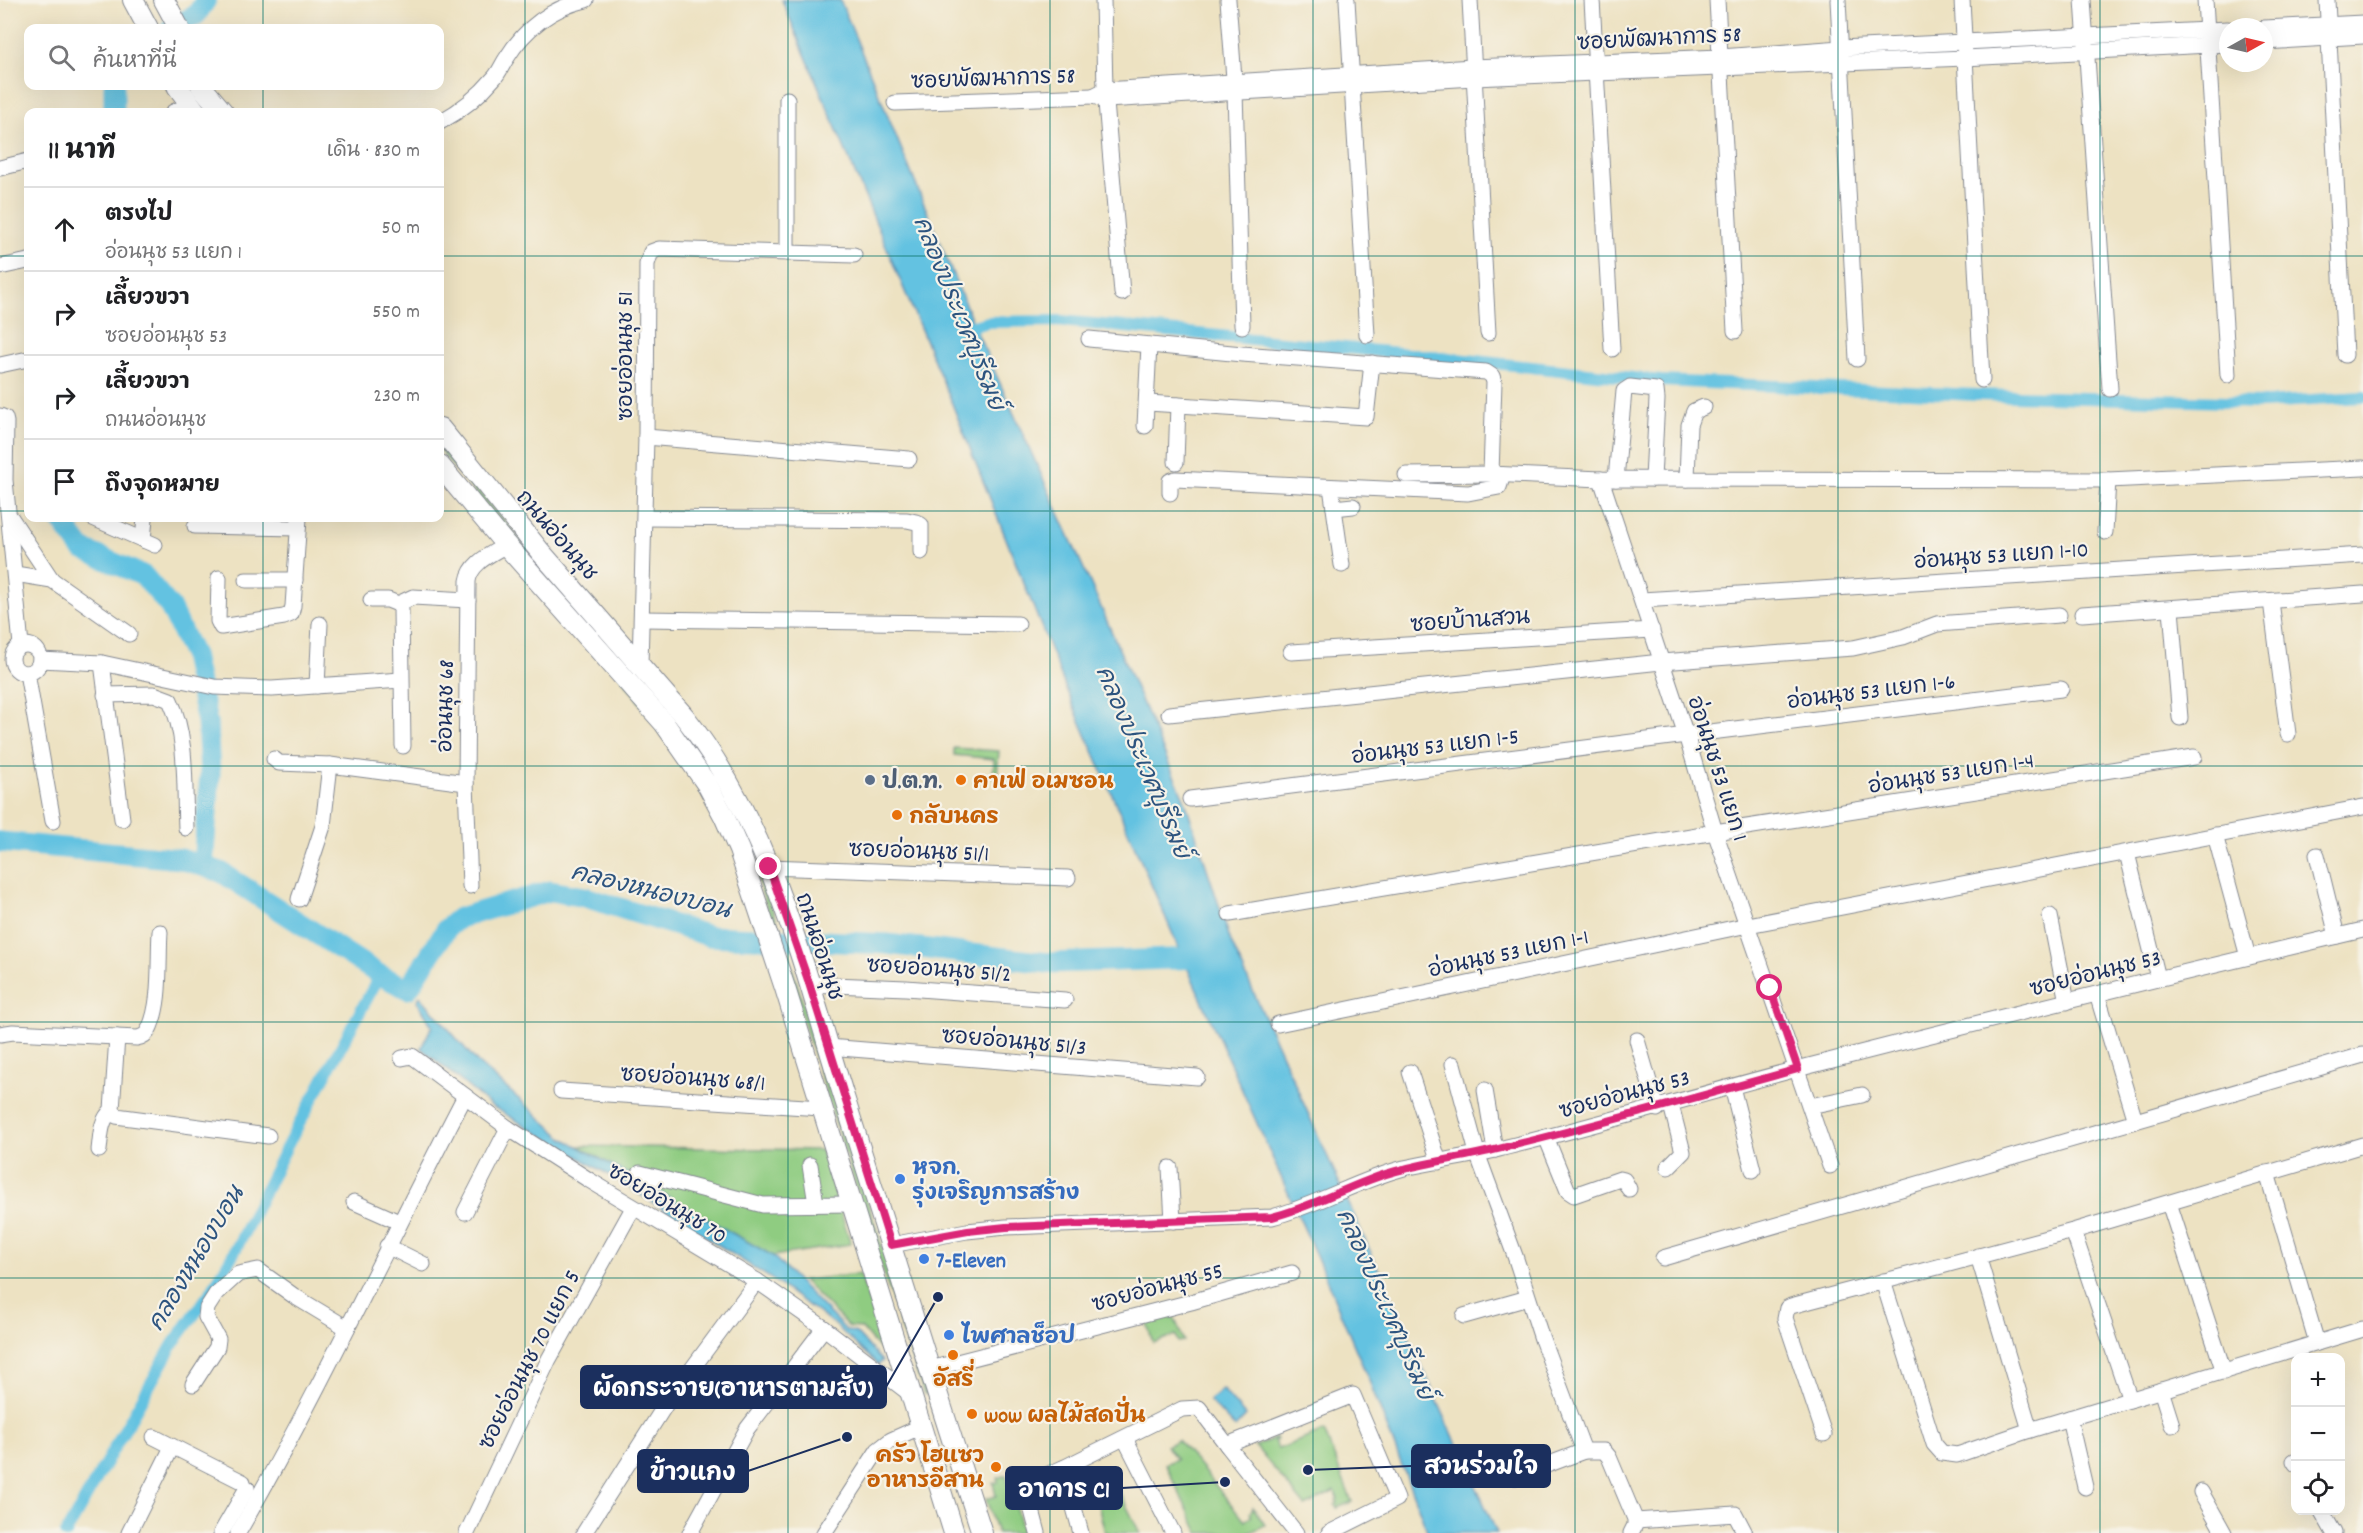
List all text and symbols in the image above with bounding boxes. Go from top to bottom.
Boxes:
north arrow [2219,18,2273,72]
street label: ซอยพัฒนาการ 58 [1576,21,1742,60]
search box [24,24,444,90]
icon: search [45,41,78,74]
text: ค้นหาที่นี่ [93,47,177,78]
street label: ซอยพัฒนาการ 58 [910,62,1076,99]
text: 11 นาที [48,134,115,171]
text: เดิน · 830 m [327,138,420,166]
text: ตรงไป [105,200,173,231]
water label: คลองประเวศบุรีรมย์ [903,211,1015,421]
icon: ahead [48,213,81,246]
text: 50 m [382,215,420,243]
text: อ่อนนุช 53 แยก 1 [105,240,242,268]
text: เลี้ยวขวา [105,284,189,315]
street label: ซอยอ่อนนุช 51 [611,291,643,421]
icon: right [48,297,81,330]
text: 550 m [372,299,420,327]
text: ซอยอ่อนนุช 53 [105,324,227,352]
text: เลี้ยวขวา [105,368,189,399]
icon: right [48,381,81,414]
text: 230 m [373,383,420,411]
text: ถนนอ่อนนุช [105,408,206,436]
icon: arrive [48,465,81,498]
text: ถึงจุดหมาย [105,471,220,502]
street label: ถนนอ่อนนุช [507,483,605,589]
street label: อ่อนนุช 53 แยก 1-10 [1913,535,2090,579]
street label: ซอยบ้านสวน [1409,601,1531,642]
street label: อ่อนนุช 68 [430,659,464,753]
water label: คลองประเวศบุรีรมย์ [1085,661,1201,869]
street label: อ่อนนุช 53 แยก 1-6 [1786,667,1957,719]
street label: อ่อนนุช 53 แยก 1 [1678,692,1755,846]
street label: อ่อนนุช 53 แยก 1-5 [1350,722,1521,774]
street label: อ่อนนุช 53 แยก 1-4 [1866,746,2037,804]
place label: คาเฟ่ อเมซอน [973,766,1114,799]
place label: ป.ต.ท. [882,768,942,799]
marker: ป.ต.ท. [863,773,877,787]
marker: คาเฟ่ อเมซอน [954,773,968,787]
place label: กลับนคร [909,803,999,834]
marker: กลับนคร [890,808,904,822]
street label: ซอยอ่อนนุช 51/1 [848,835,990,871]
route end [755,853,781,879]
water label: คลองหนองบอน [567,857,736,930]
street label: ถนนอ่อนนุช [786,889,851,1005]
street label: อ่อนนุช 53 แยก 1-1 [1426,922,1592,988]
street label: ซอยอ่อนนุช 53 [2027,943,2165,1007]
street label: ซอยอ่อนนุช 51/2 [865,950,1012,992]
route start [1756,974,1782,1000]
street label: ซอยอ่อนนุช 51/3 [940,1021,1088,1065]
street label: ซอยอ่อนนุช 68/1 [619,1059,766,1101]
street label: ซอยอ่อนนุช 53 [1556,1063,1694,1129]
place label: หจก. รุ่งเจริญการสร้าง [912,1154,1079,1210]
street label: ซอยอ่อนนุช 70 [600,1156,732,1253]
marker: หจก. รุ่งเจริญการสร้าง [893,1172,907,1186]
water label: คลองหนองบอน [141,1179,255,1338]
water label: คลองประเวศบุรีรมย์ [1326,1203,1445,1411]
place label: 7-Eleven [936,1247,1006,1278]
marker: 7-Eleven [917,1252,931,1266]
street label: ซอยอ่อนนุช 55 [1089,1256,1227,1322]
street label: ซอยอ่อนนุช 70 แยก 5 [472,1265,590,1456]
place label: ไพศาลช็อป [960,1321,1076,1354]
marker: ไพศาลช็อป [942,1328,956,1342]
marker: อัสรี่ [946,1348,960,1362]
map controls [2291,1353,2345,1515]
button: + [2291,1353,2345,1407]
place label: อัสรี่ [932,1358,974,1397]
text: ผัดกระจาย(อาหารตามสั่ง) [593,1365,873,1408]
callout: ผัดกระจาย(อาหารตามสั่ง) [581,1366,886,1408]
place label: wow ผลไม้สดปั่น [984,1395,1146,1433]
marker: wow ผลไม้สดปั่น [965,1407,979,1421]
button: − [2291,1407,2345,1461]
place label: ครัว โฮแซว อาหารอีสาน [867,1440,984,1498]
callout: สวนร่วมใจ [1412,1445,1550,1487]
text: สวนร่วมใจ [1424,1449,1538,1486]
callout: ข้าวแกง [638,1450,748,1492]
text: ข้าวแกง [650,1455,736,1492]
marker: ครัว โฮแซว อาหารอีสาน [989,1460,1003,1474]
button: locate [2291,1461,2345,1515]
callout: อาคาร C1 [1006,1467,1122,1509]
text: อาคาร C1 [1018,1475,1110,1509]

